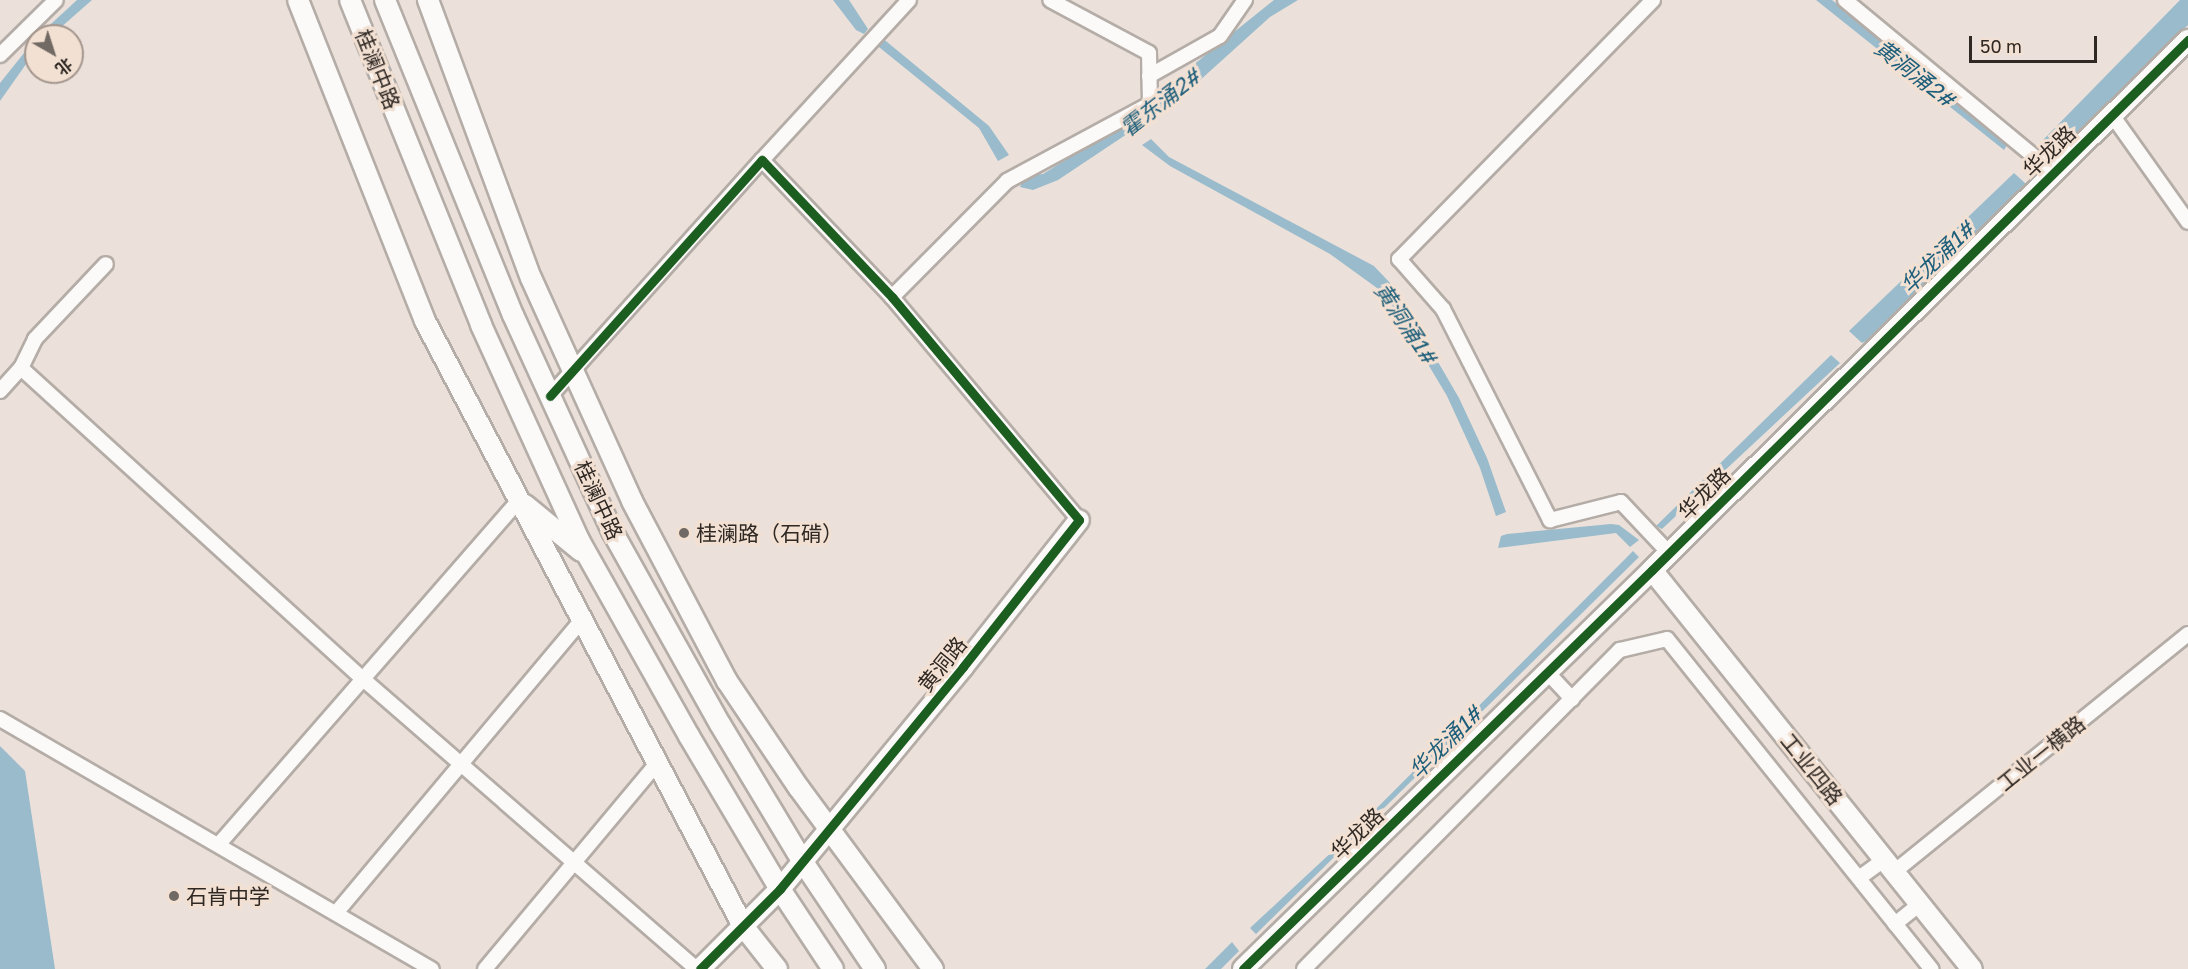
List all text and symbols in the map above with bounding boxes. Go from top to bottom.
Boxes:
north arrow [24,24,84,84]
scale bar [1972,24,2100,62]
street label: 桂澜中路 [351,25,405,113]
water label: 黄洞涌2# [1870,34,1960,112]
text: 50 m [1980,35,2022,57]
text: 北 [52,54,77,79]
water label: 霍东涌2# [1115,63,1205,141]
street label: 华龙路 [2018,120,2080,182]
water label: 华龙涌1# [1895,216,1979,298]
water label: 黄洞涌1# [1369,278,1443,368]
street label: 桂澜中路 [570,457,628,543]
street label: 华龙路 [1673,462,1735,524]
place label: 桂澜路（石𬒔） [696,520,843,546]
marker: 桂澜路（石𬒔） [677,526,691,540]
street label: 黄洞路 [912,632,972,696]
water label: 华龙涌1# [1403,700,1487,784]
street label: 工业一横路 [1992,710,2090,796]
street label: 工业四路 [1776,728,1848,810]
street label: 华龙路 [1326,802,1388,864]
place label: 石肯中学 [186,883,270,909]
marker: 石肯中学 [167,889,181,903]

